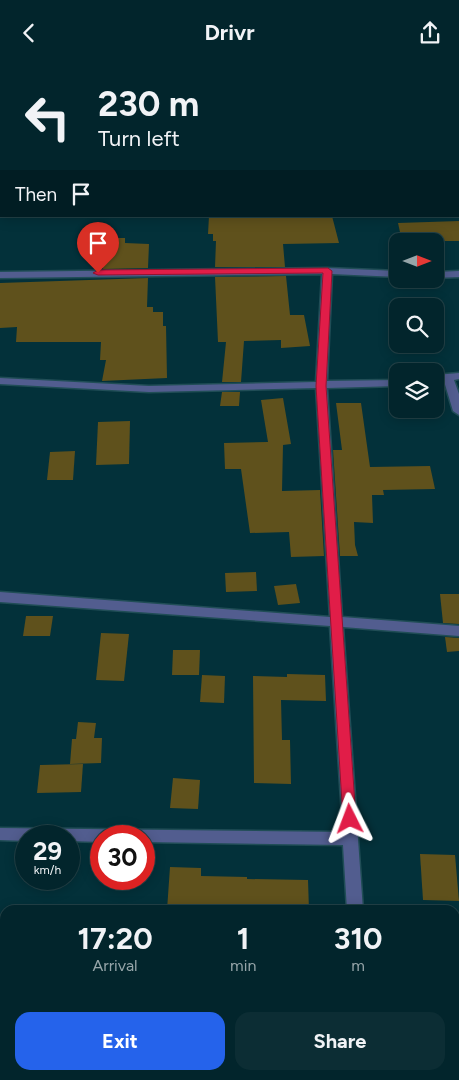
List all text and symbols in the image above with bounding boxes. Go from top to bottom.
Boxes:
icon: back [15,19,43,47]
text: Drivr [204,19,255,46]
icon: share [416,19,444,47]
text: 230 m [98,83,199,125]
icon: left [15,85,80,150]
text: Turn left [98,125,180,152]
icon: arrive [67,180,95,208]
text: Then [15,183,57,206]
pin [77,222,119,273]
icon: arrive [84,229,112,257]
north arrow [389,233,444,287]
map controls [389,233,444,418]
button: search [389,298,444,353]
button: layers [389,363,444,418]
position arrow [323,792,375,844]
speed limit sign: 30 [90,825,155,890]
text: 29 [33,836,62,866]
text: km/h [34,863,61,877]
text: 17:20 [77,920,153,957]
text: 1 [237,920,250,957]
text: 310 [334,920,383,957]
text: Arrival [92,956,138,975]
text: min [230,956,256,975]
text: m [351,956,365,975]
button: Exit [15,1012,225,1070]
button: Share [235,1012,445,1070]

